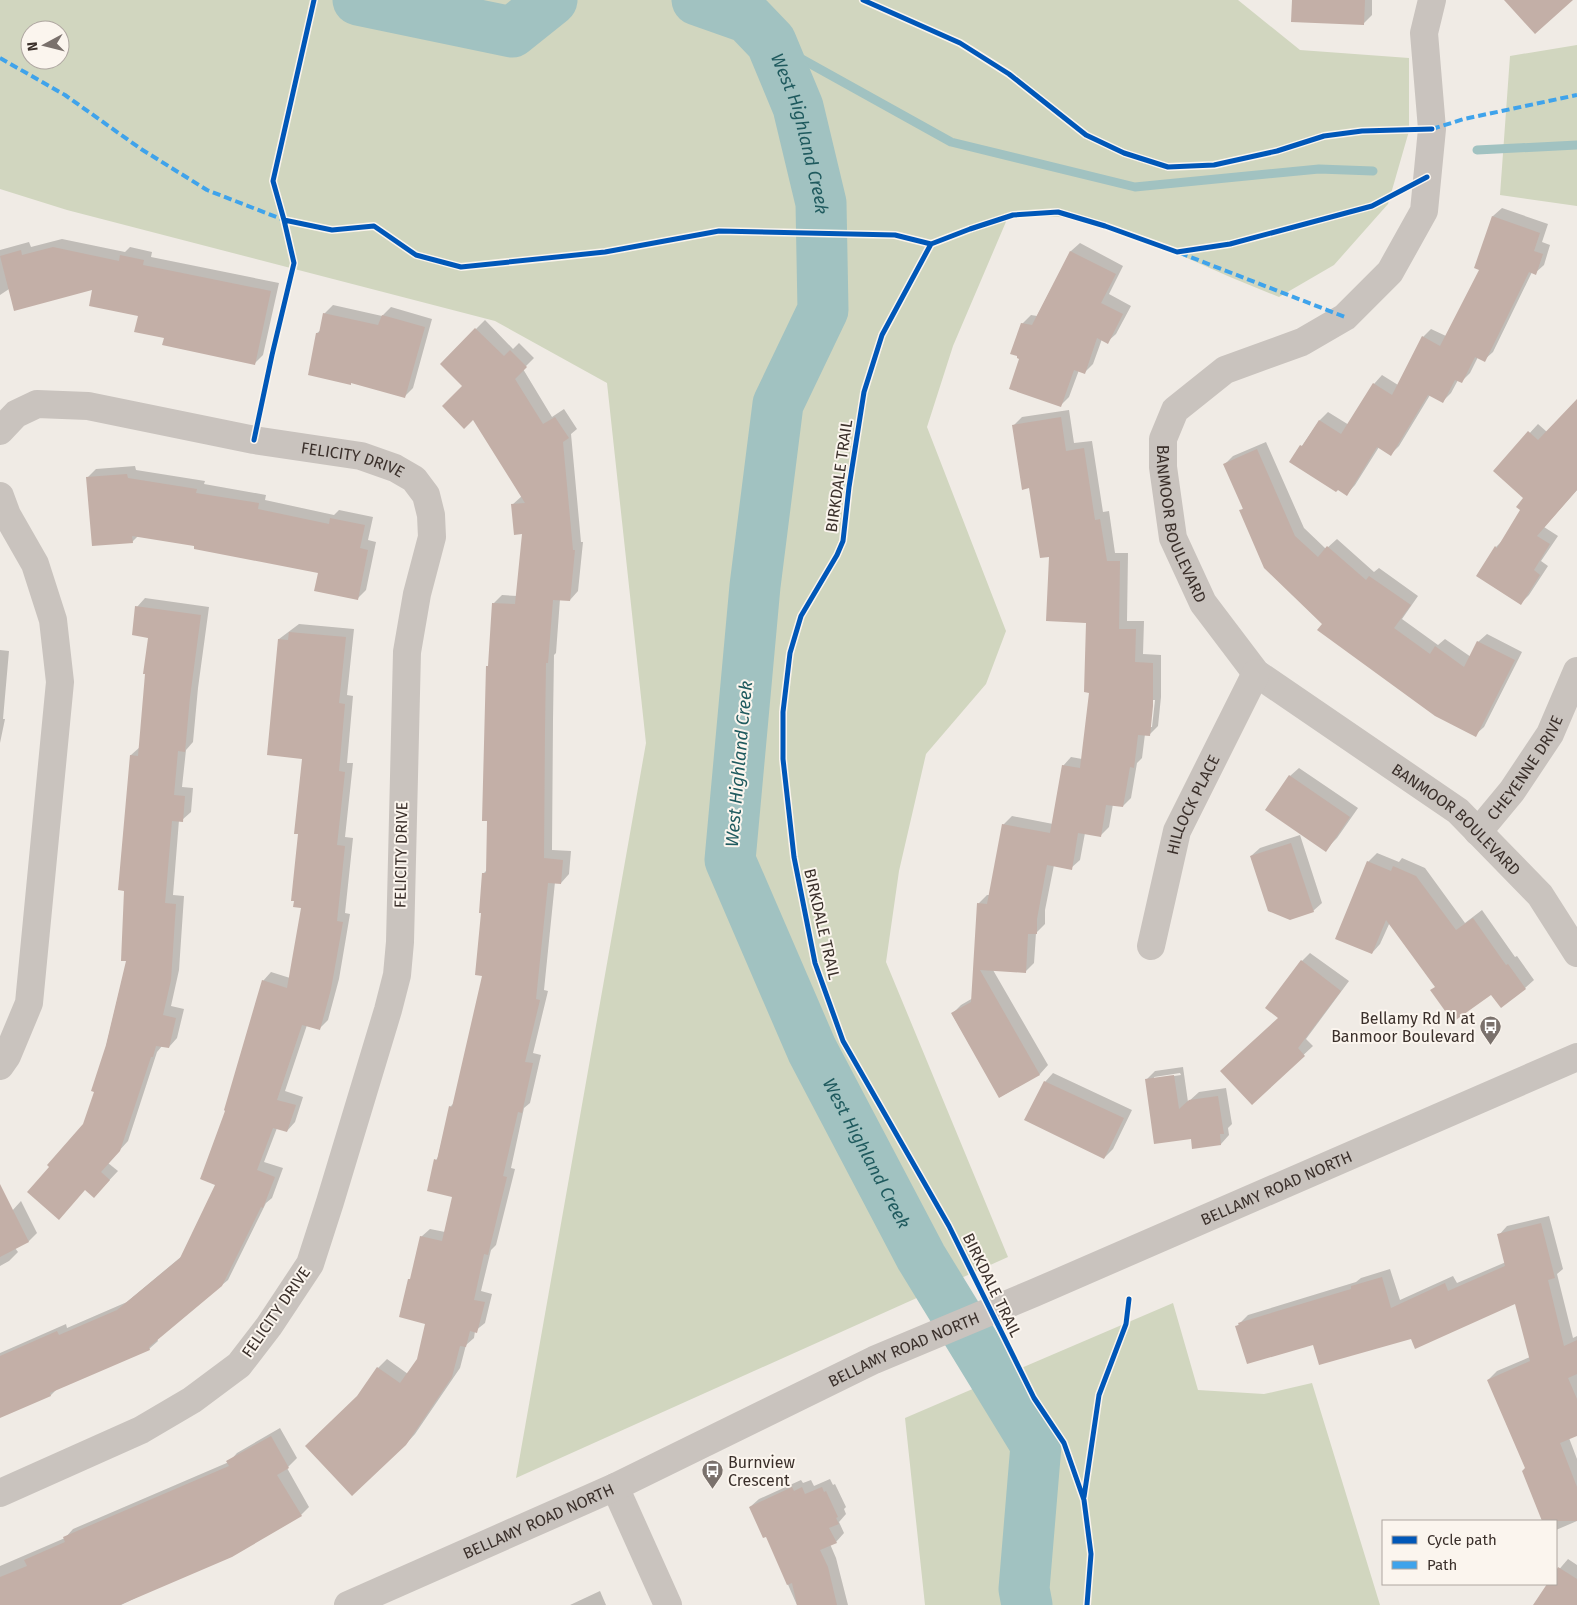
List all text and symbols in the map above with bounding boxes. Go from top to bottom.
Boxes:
north arrow [20,20,70,70]
text: N [24,41,42,52]
water label: West Highland Creek [766,50,832,214]
street label: BIRKDALE TRAIL [822,418,856,533]
street label: FELICITY DRIVE [300,438,408,481]
street label: BANMOOR BOULEVARD [1153,445,1211,606]
water label: West Highland Creek [721,680,757,848]
street label: CHEYENNE DRIVE [1483,712,1566,824]
street label: HILLOCK PLACE [1162,751,1223,857]
street label: BANMOOR BOULEVARD [1388,759,1525,879]
street label: FELICITY DRIVE [391,802,411,908]
street label: BIRKDALE TRAIL [800,867,844,981]
place label: Bellamy Rd N at Banmoor Boulevard [1331,1009,1475,1046]
bus stop icon: Bellamy Rd N at Banmoor Boulevard [1479,1015,1503,1046]
water label: West Highland Creek [818,1074,915,1232]
street label: BELLAMY ROAD NORTH [1198,1146,1355,1229]
street label: BIRKDALE TRAIL [959,1230,1025,1340]
street label: FELICITY DRIVE [238,1263,314,1361]
street label: BELLAMY ROAD NORTH [825,1307,982,1391]
place label: Burnview Crescent [728,1453,796,1490]
bus stop icon: Burnview Crescent [700,1459,724,1490]
street label: BELLAMY ROAD NORTH [460,1479,617,1563]
legend [1382,1520,1557,1585]
text: Cycle path [1427,1531,1497,1549]
text: Path [1427,1556,1457,1574]

